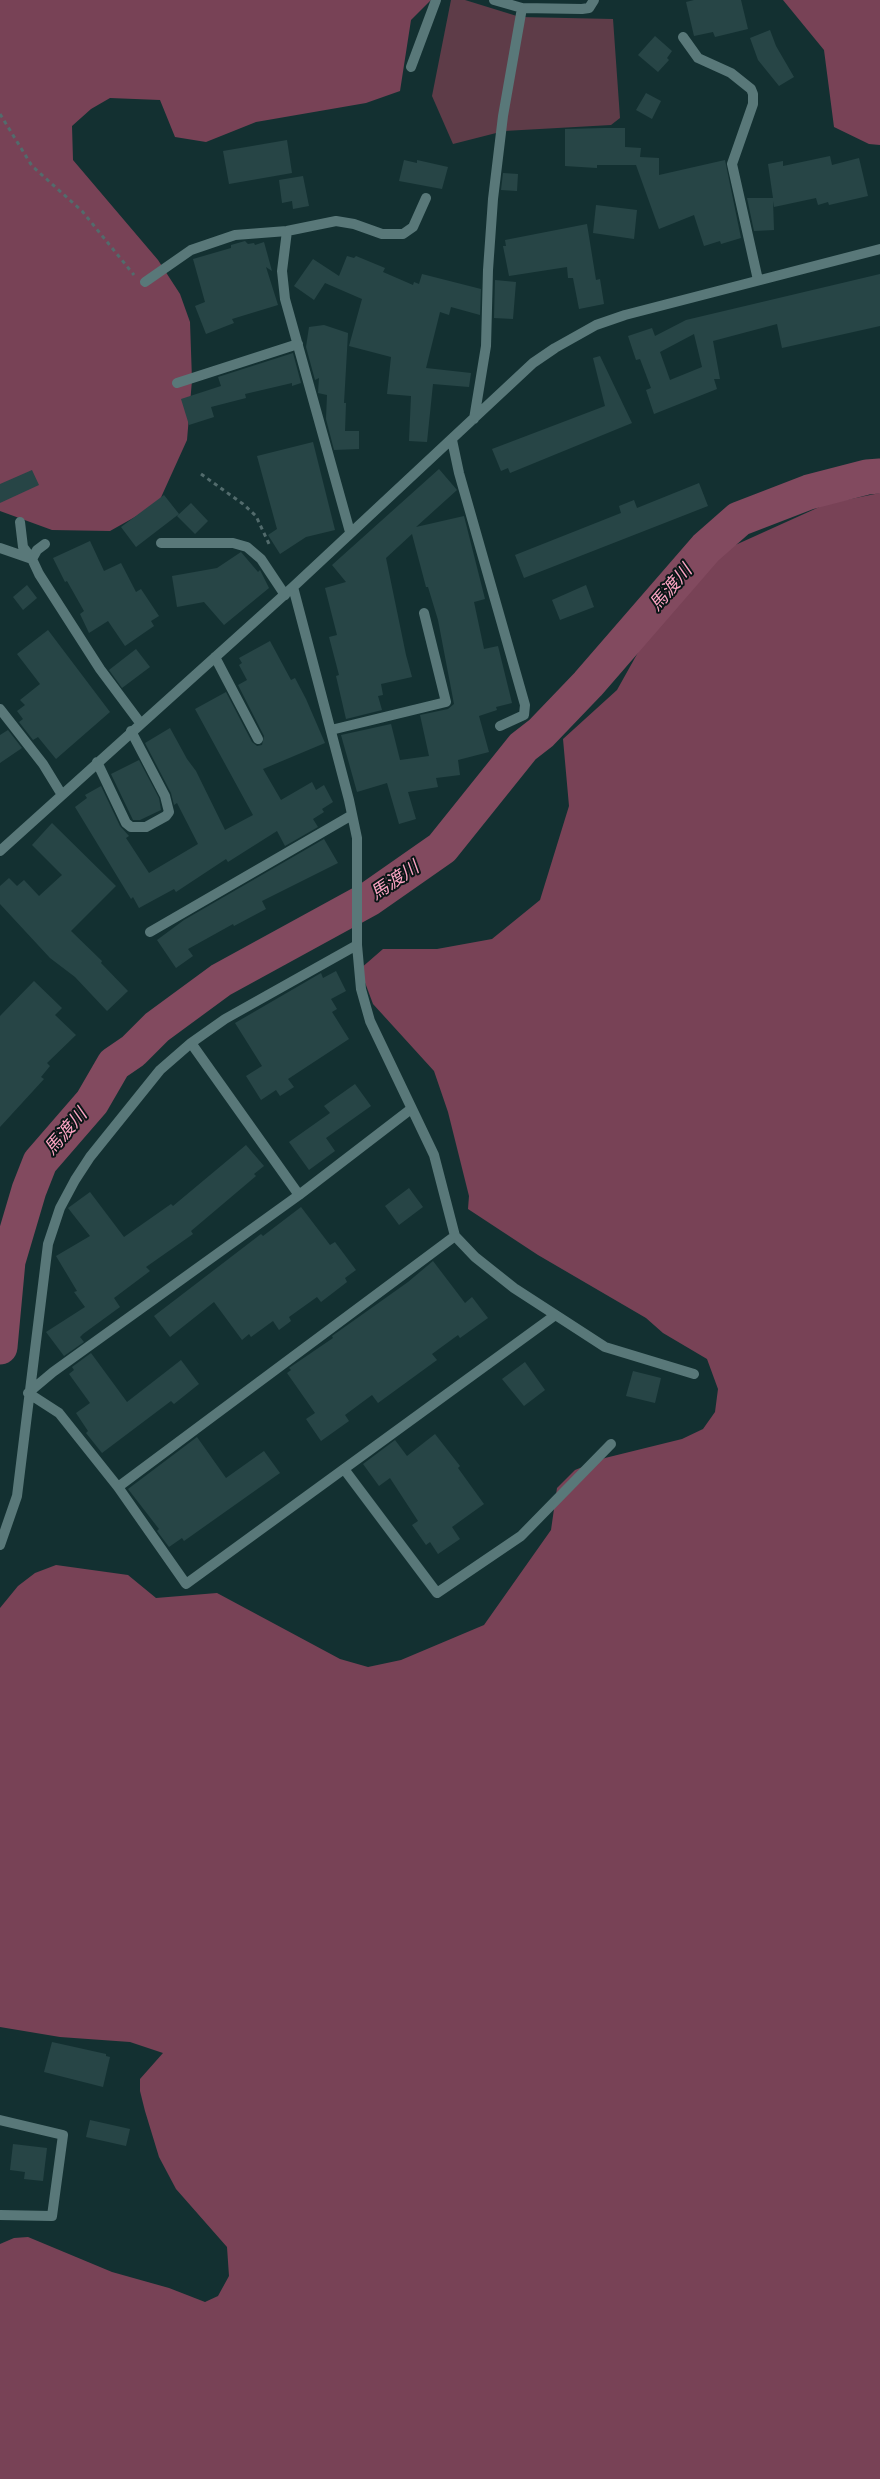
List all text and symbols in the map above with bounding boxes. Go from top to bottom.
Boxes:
water label: 馬渡川 [645,561,697,615]
water label: 馬渡川 [367,857,423,905]
water label: 馬渡川 [40,1105,92,1159]

